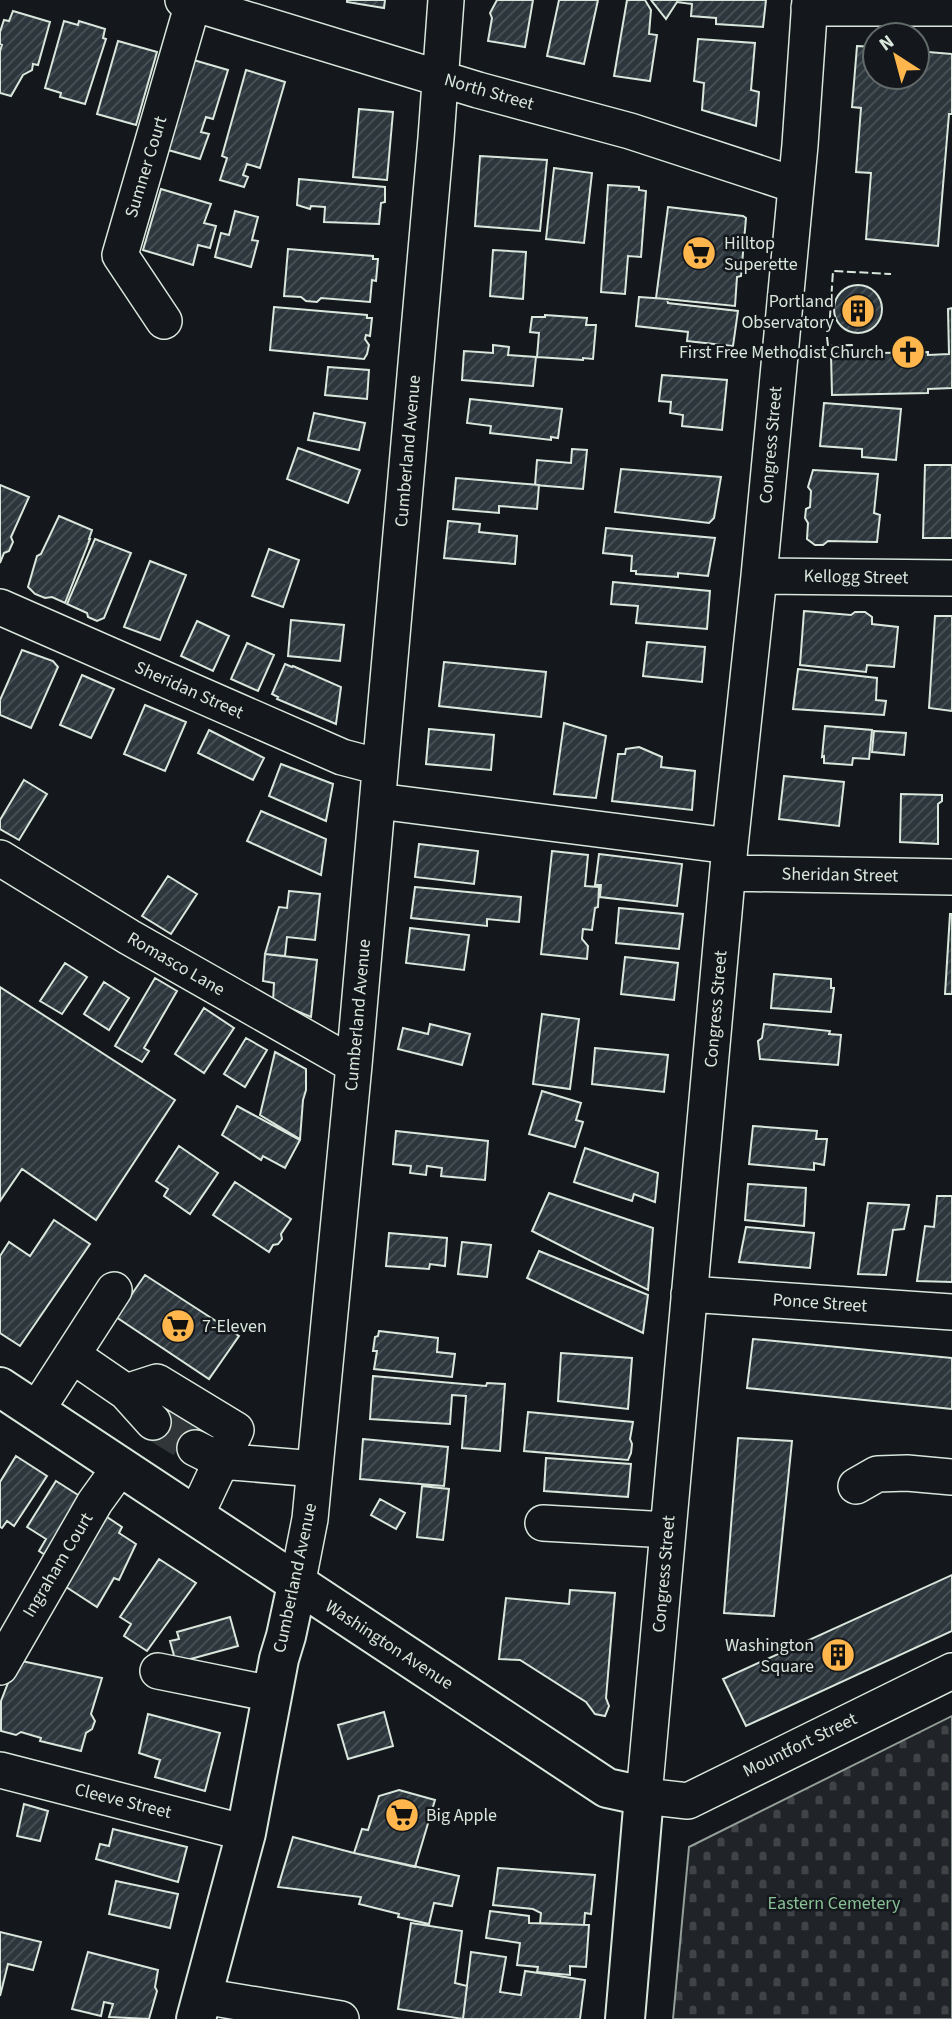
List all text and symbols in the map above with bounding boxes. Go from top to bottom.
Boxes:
north arrow [861,21,931,91]
text: N [874,29,900,58]
street label: North Street [441,67,537,117]
street label: Sumner Court [119,113,173,221]
place label: Hilltop Superette [724,231,798,277]
supermarket icon: Hilltop Superette [680,234,718,272]
place label: Portland Observatory [741,289,835,335]
building icon: Portland Observatory [839,292,877,330]
church icon: First Free Methodist Church [889,333,927,371]
place label: First Free Methodist Church [679,340,884,365]
street label: Cumberland Avenue [389,374,427,528]
street label: Congress Street [753,385,789,505]
street label: Kellogg Street [803,564,909,590]
street label: Sheridan Street [131,655,247,725]
street label: Sheridan Street [781,861,899,889]
street label: Romasco Lane [122,926,230,1002]
street label: Cumberland Avenue [339,938,377,1092]
street label: Congress Street [698,949,734,1069]
street label: Ponce Street [772,1287,868,1319]
supermarket icon: 7-Eleven [159,1307,197,1345]
place label: 7-Eleven [202,1314,267,1339]
street label: Cumberland Avenue [267,1501,323,1655]
street label: Ingraham Court [17,1508,99,1622]
street label: Congress Street [646,1514,682,1634]
street label: Washington Avenue [320,1594,458,1696]
place label: Washington Square [725,1633,814,1679]
building icon: Washington Square [819,1636,857,1674]
street label: Mountfort Street [739,1707,861,1783]
street label: Cleeve Street [72,1777,174,1825]
supermarket icon: Big Apple [383,1796,421,1834]
place label: Big Apple [426,1803,497,1828]
park label: Eastern Cemetery [768,1891,901,1916]

